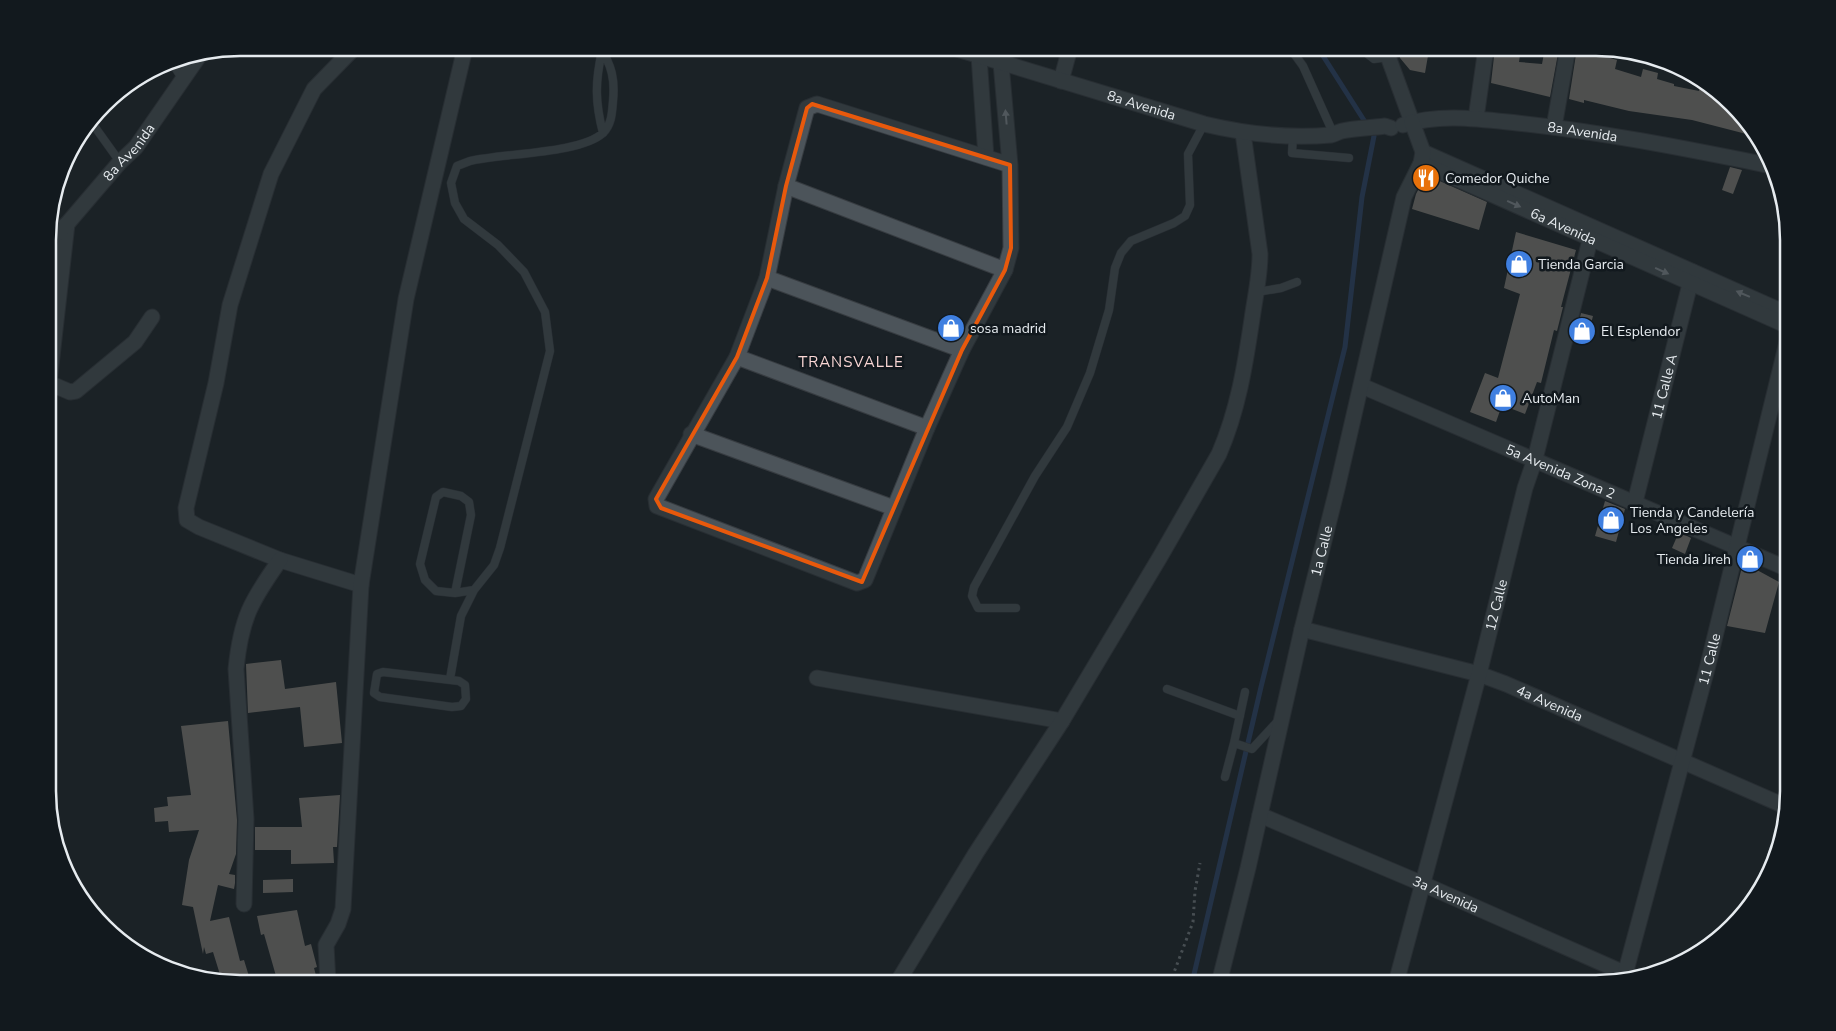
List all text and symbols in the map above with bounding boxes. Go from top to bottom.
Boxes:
street label: 8a Avenida [1105,86,1178,125]
one-way arrow [1001,109,1009,125]
street label: 8a Avenida [1546,118,1619,147]
street label: 8a Avenida [99,120,159,185]
restaurant icon: Comedor Quiche [1411,163,1441,193]
place label: Comedor Quiche [1445,169,1549,188]
one-way arrow [1507,201,1521,209]
street label: 6a Avenida [1527,204,1600,250]
shop icon: Tienda Garcia [1504,249,1534,279]
place label: Tienda Garcia [1538,255,1624,274]
one-way arrow [1655,267,1669,275]
one-way arrow [1736,290,1750,298]
shop icon: sosa madrid [936,313,966,343]
shop icon: El Esplendor [1567,316,1597,346]
place label: sosa madrid [970,319,1046,338]
place label: El Esplendor [1601,322,1680,341]
district label: TRANSVALLE [798,352,904,372]
street label: 11 Calle A [1647,352,1682,421]
shop icon: AutoMan [1488,383,1518,413]
place label: AutoMan [1522,389,1580,408]
street label: 5a Avenida Zona 2 [1503,440,1618,504]
place label: Tienda y Candelería Los Angeles [1630,503,1754,538]
shop icon: Tienda y Candelería Los Angeles [1596,505,1626,535]
street label: 1a Calle [1306,524,1337,579]
shop icon: Tienda Jireh [1735,544,1765,574]
place label: Tienda Jireh [1657,550,1731,569]
street label: 12 Calle [1481,577,1512,633]
street label: 11 Calle [1694,631,1725,687]
street label: 4a Avenida [1513,681,1586,726]
street label: 3a Avenida [1410,872,1482,918]

